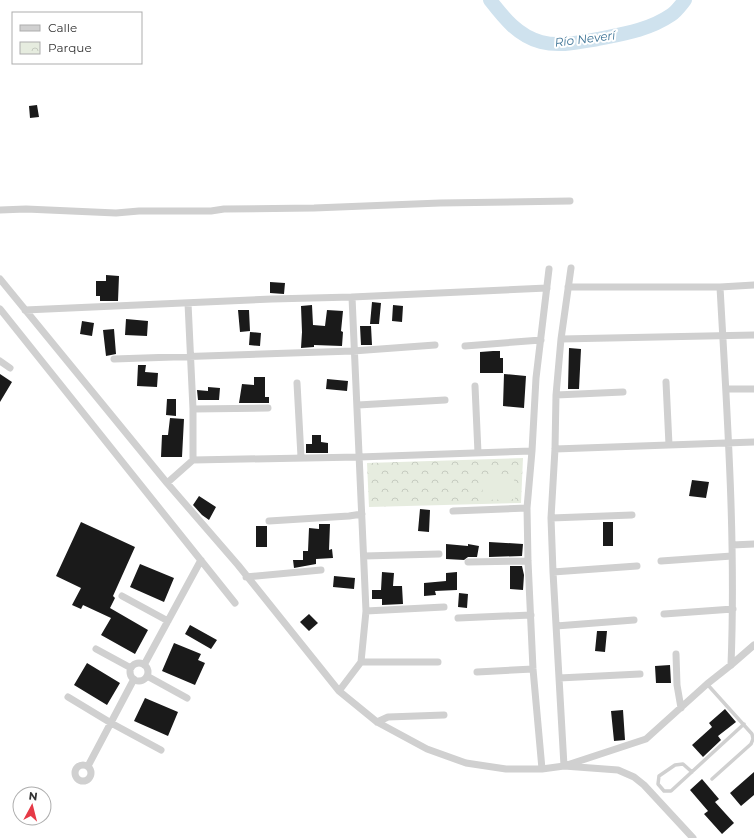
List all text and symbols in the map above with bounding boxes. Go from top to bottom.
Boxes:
legend [12,12,142,64]
text: Calle [48,20,77,35]
water label: Río Neverí [554,27,618,50]
text: Parque [48,40,92,55]
north arrow [12,786,52,826]
text: N [28,789,38,804]

